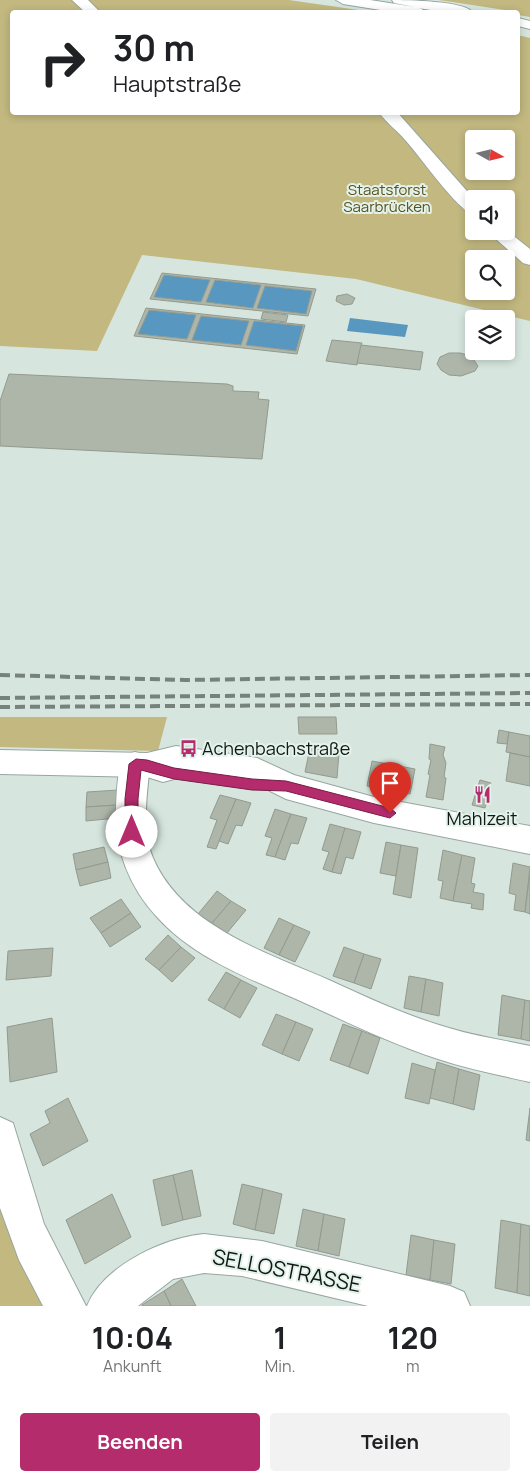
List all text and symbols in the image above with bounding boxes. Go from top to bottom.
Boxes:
text: 30 m [113,24,195,72]
icon: right [30,30,95,95]
text: Hauptstraße [113,69,241,99]
north arrow [465,130,515,180]
map controls [465,130,515,360]
park label: Staatsforst Saarbrücken [343,179,431,217]
button: sound [465,190,515,240]
button: search [465,250,515,300]
button: layers [465,310,515,360]
place label: Achenbachstraße [202,736,350,760]
bus stop icon: Achenbachstraße [178,738,198,758]
pin [369,762,411,813]
icon: arrive [376,769,404,797]
restaurant icon: Mahlzeit [472,785,492,805]
position arrow [105,805,157,857]
place label: Mahlzeit [447,806,517,830]
street label: SELLOSTRASSE [210,1242,364,1298]
text: 10:04 [92,1317,173,1358]
text: 1 [274,1317,287,1358]
text: 120 [387,1317,438,1358]
text: Ankunft [103,1355,162,1377]
text: Min. [265,1355,296,1377]
text: m [406,1355,420,1377]
button: Beenden [20,1413,260,1471]
button: Teilen [270,1413,510,1471]

